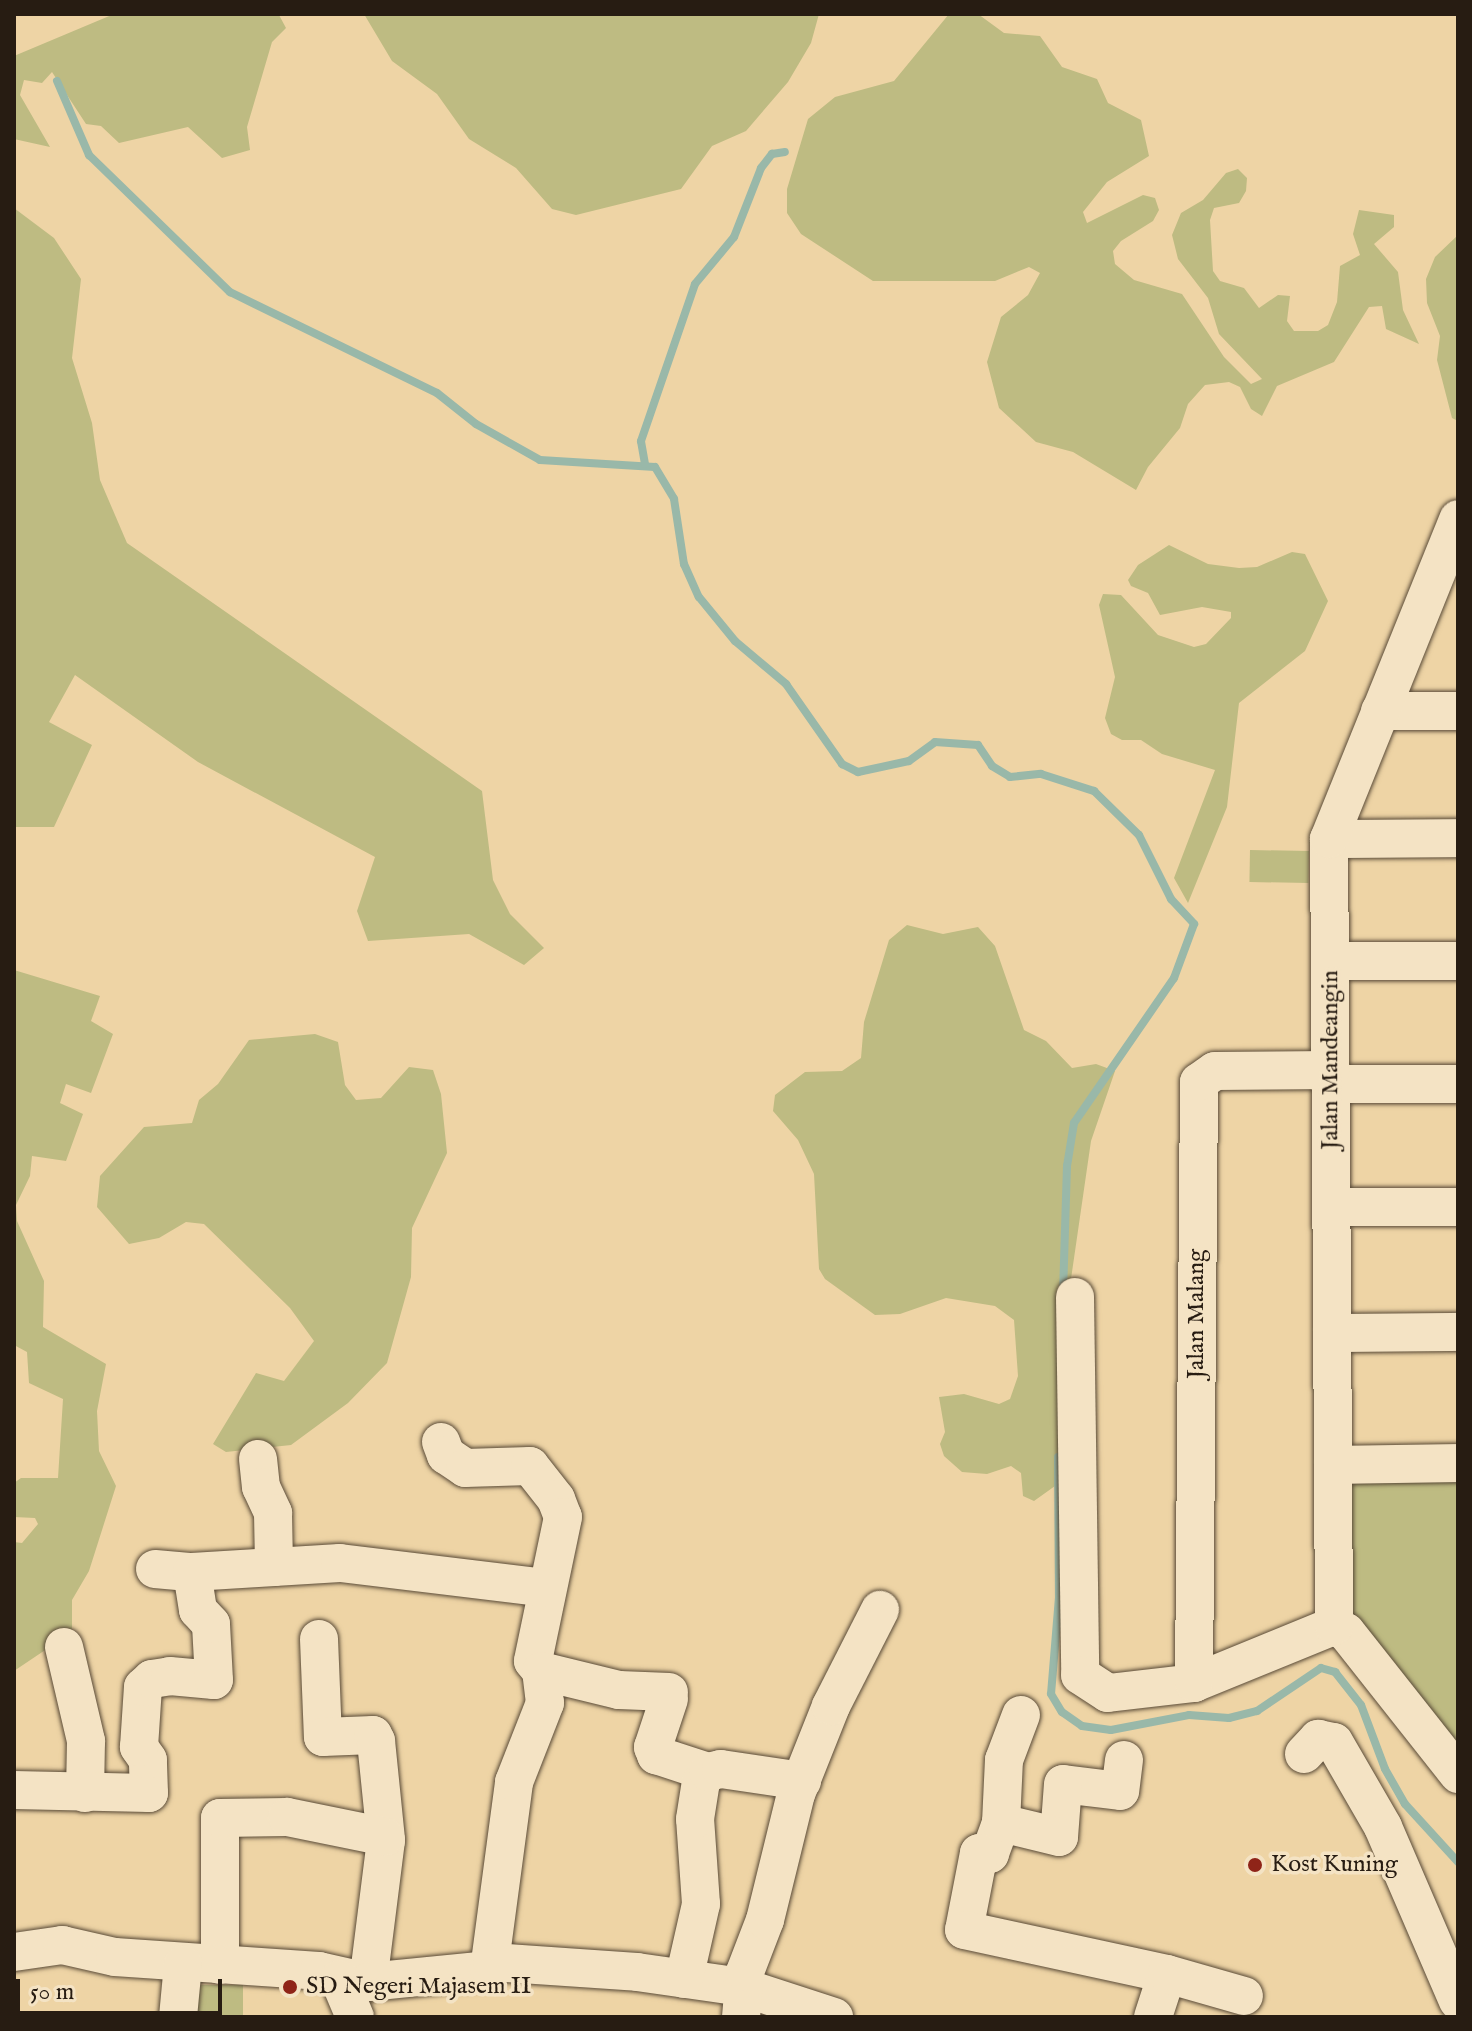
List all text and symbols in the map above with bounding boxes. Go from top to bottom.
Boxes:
street label: Jalan Mandeangin [1317,970,1345,1150]
street label: Jalan Malang [1183,1249,1211,1379]
place label: Kost Kuning [1271,1851,1398,1879]
marker: Kost Kuning [1246,1856,1264,1874]
scale bar [20,1963,226,2013]
place label: SD Negeri Majasem II [306,1973,531,2001]
text: 50 m [30,1977,74,2008]
marker: SD Negeri Majasem II [281,1978,299,1996]

